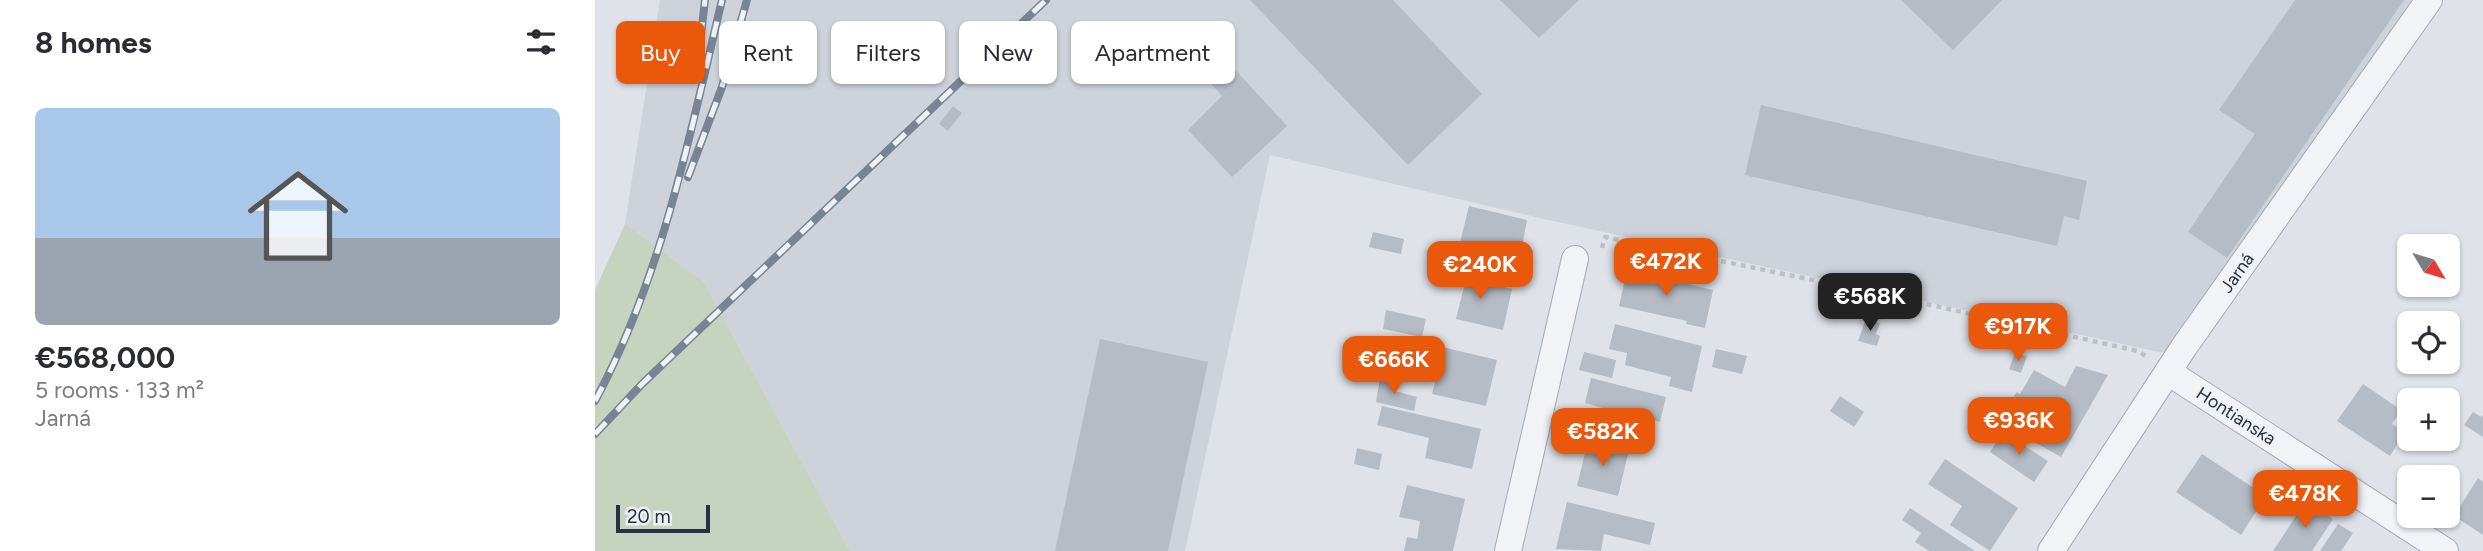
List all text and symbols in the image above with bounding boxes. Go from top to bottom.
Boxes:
chip: Buy [616,21,705,84]
chip: Rent [719,21,817,84]
chip: Filters [831,21,945,84]
chip: New [959,21,1057,84]
chip: Apartment [1071,21,1235,84]
icon: filters [522,23,560,61]
text: 8 homes [35,24,152,61]
icon: home [235,153,361,279]
north arrow [2397,234,2461,298]
map controls [2397,234,2460,528]
pin: €472K [1617,238,1715,298]
pin: €240K [1431,242,1529,301]
text: €472K [1630,247,1702,275]
street label: Jarná [2215,249,2259,297]
text: €240K [1443,250,1517,278]
pin: €568K [1821,274,1919,333]
text: €568K [1834,282,1906,310]
pin: €917K [1969,304,2067,363]
button: locate [2397,311,2460,374]
text: €917K [1984,312,2052,340]
pin: €666K [1345,336,1443,396]
text: €568,000 [35,339,175,376]
text: €666K [1358,345,1430,373]
text: 5 rooms · 133 m² [35,376,204,404]
street label: Hontianska [2192,382,2280,450]
button: + [2397,388,2460,451]
pin: €936K [1970,398,2068,457]
text: Jarná [35,404,91,432]
text: €936K [1984,406,2054,434]
pin: €582K [1554,408,1652,468]
text: €582K [1567,417,1639,445]
button: − [2397,465,2460,528]
pin: €478K [2256,470,2354,530]
text: €478K [2269,479,2341,507]
scale bar [616,502,711,534]
text: 20 m [627,505,671,528]

